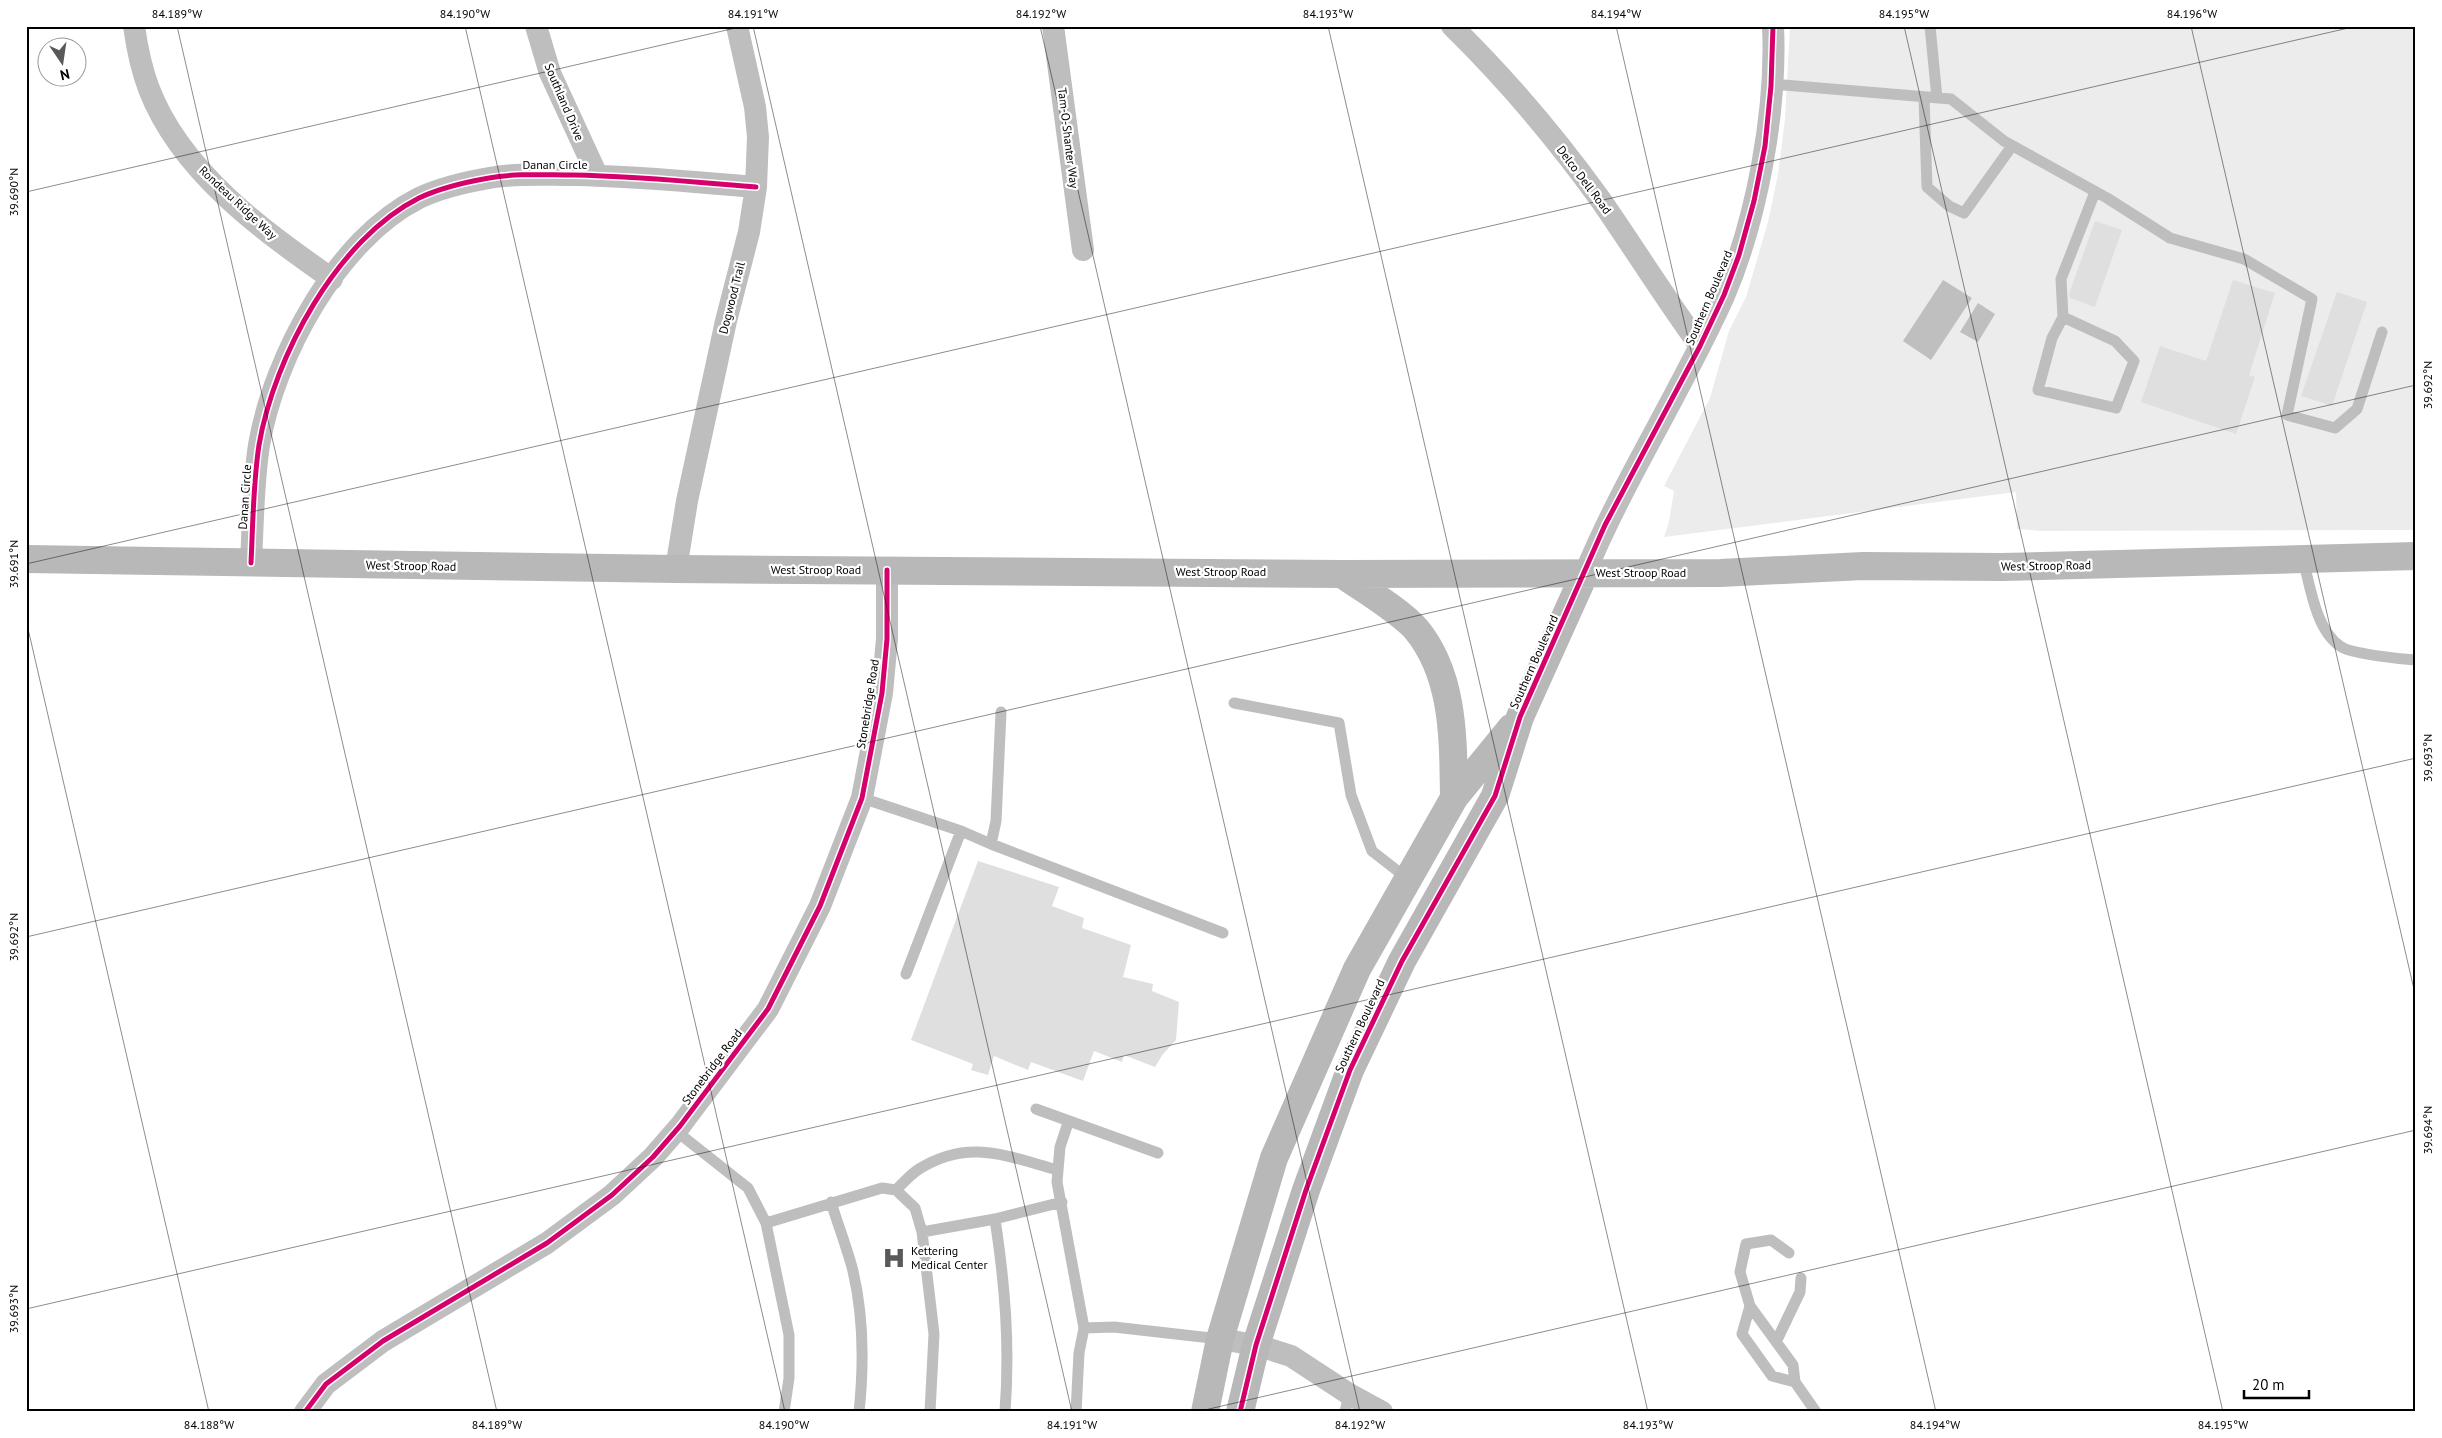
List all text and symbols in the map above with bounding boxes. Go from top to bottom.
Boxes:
text: 84.189°W [152,6,202,21]
text: 84.190°W [440,6,490,21]
text: 84.191°W [728,6,778,21]
text: 84.192°W [1016,6,1066,21]
text: 84.193°W [1303,6,1353,21]
text: 84.194°W [1591,6,1641,21]
text: 84.195°W [1879,6,1929,21]
text: 84.196°W [2167,6,2217,21]
north arrow [38,38,88,88]
street label: Southland Drive [541,61,587,143]
text: N [58,65,71,84]
street label: Tam-O-Shanter Way [1055,87,1082,190]
street label: Delco Dell Road [1554,143,1615,217]
street label: Danan Circle [522,157,588,172]
street label: Rondeau Ridge Way [196,163,281,243]
text: 39.690°N [6,168,21,216]
street label: Southern Boulevard [1682,248,1735,347]
street label: Dogwood Trail [715,260,748,335]
text: 39.692°N [2420,361,2435,409]
street label: Danan Circle [235,464,254,530]
text: 39.691°N [6,540,21,588]
street label: West Stroop Road [366,557,456,574]
street label: West Stroop Road [2001,557,2091,574]
street label: West Stroop Road [771,562,861,577]
street label: West Stroop Road [1176,564,1266,579]
street label: West Stroop Road [1596,565,1686,580]
street label: Southern Boulevard [1506,612,1561,711]
street label: Stonebridge Road [853,658,882,750]
text: 39.693°N [2420,734,2435,782]
text: 39.692°N [6,913,21,961]
street label: Southern Boulevard [1331,977,1388,1075]
street label: Stonebridge Road [678,1026,745,1107]
text: 39.694°N [2420,1106,2435,1154]
place label: Kettering Medical Center [911,1243,988,1272]
hospital icon: Kettering Medical Center [881,1245,907,1271]
text: 39.693°N [6,1285,21,1333]
scale bar [2244,1368,2310,1400]
text: 20 m [2252,1375,2285,1394]
text: 84.188°W [184,1417,234,1432]
text: 84.189°W [472,1417,522,1432]
text: 84.190°W [759,1417,809,1432]
text: 84.191°W [1047,1417,1097,1432]
text: 84.192°W [1335,1417,1385,1432]
text: 84.193°W [1623,1417,1673,1432]
text: 84.194°W [1910,1417,1960,1432]
text: 84.195°W [2198,1417,2248,1432]

